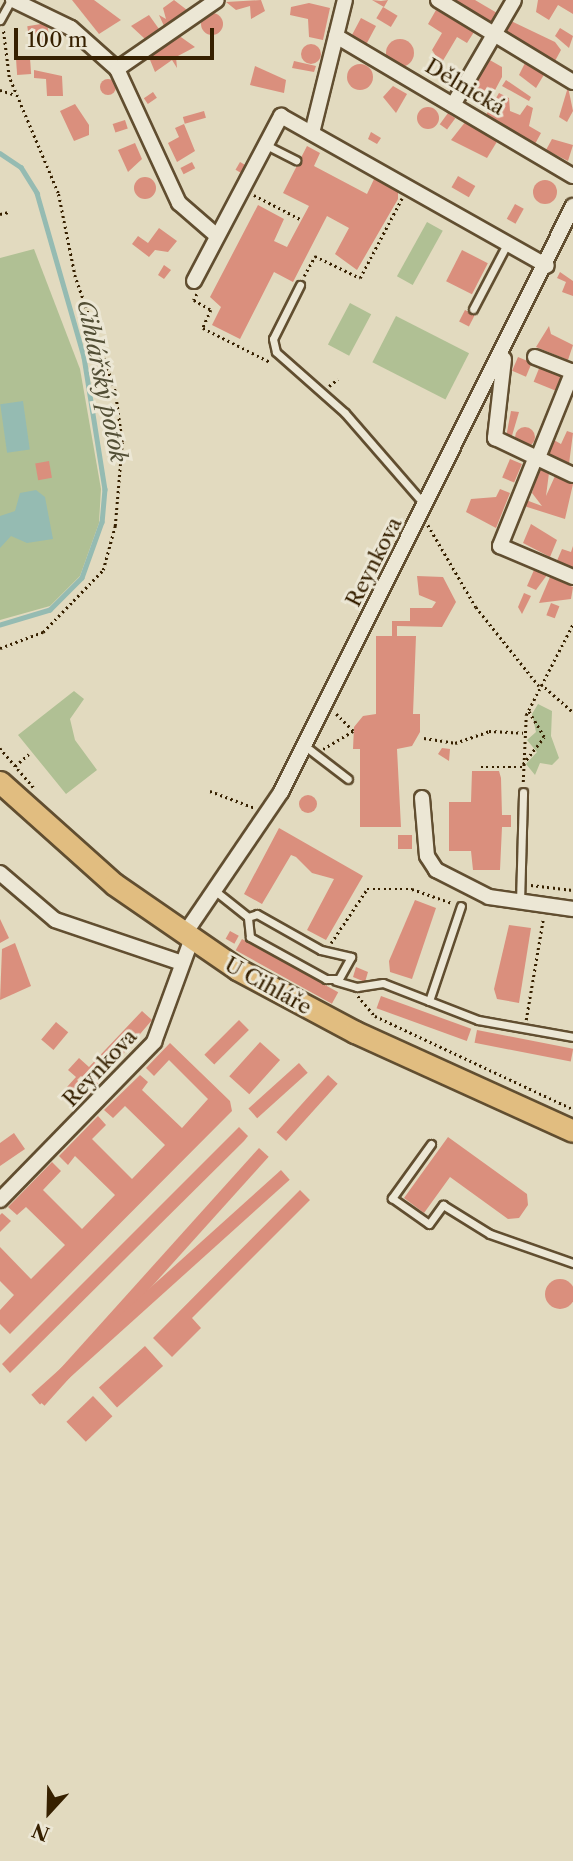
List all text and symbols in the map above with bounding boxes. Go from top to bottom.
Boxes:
scale bar [18,14,217,58]
text: 100 m [27,27,88,52]
street label: Dělnická [421,53,509,121]
water label: Cihlářský potok [71,297,133,465]
street label: Reynkova [341,513,407,611]
street label: U Cihláře [220,952,316,1020]
street label: Reynkova [58,1024,142,1112]
north arrow [14,1777,84,1847]
text: N [29,1818,53,1846]

